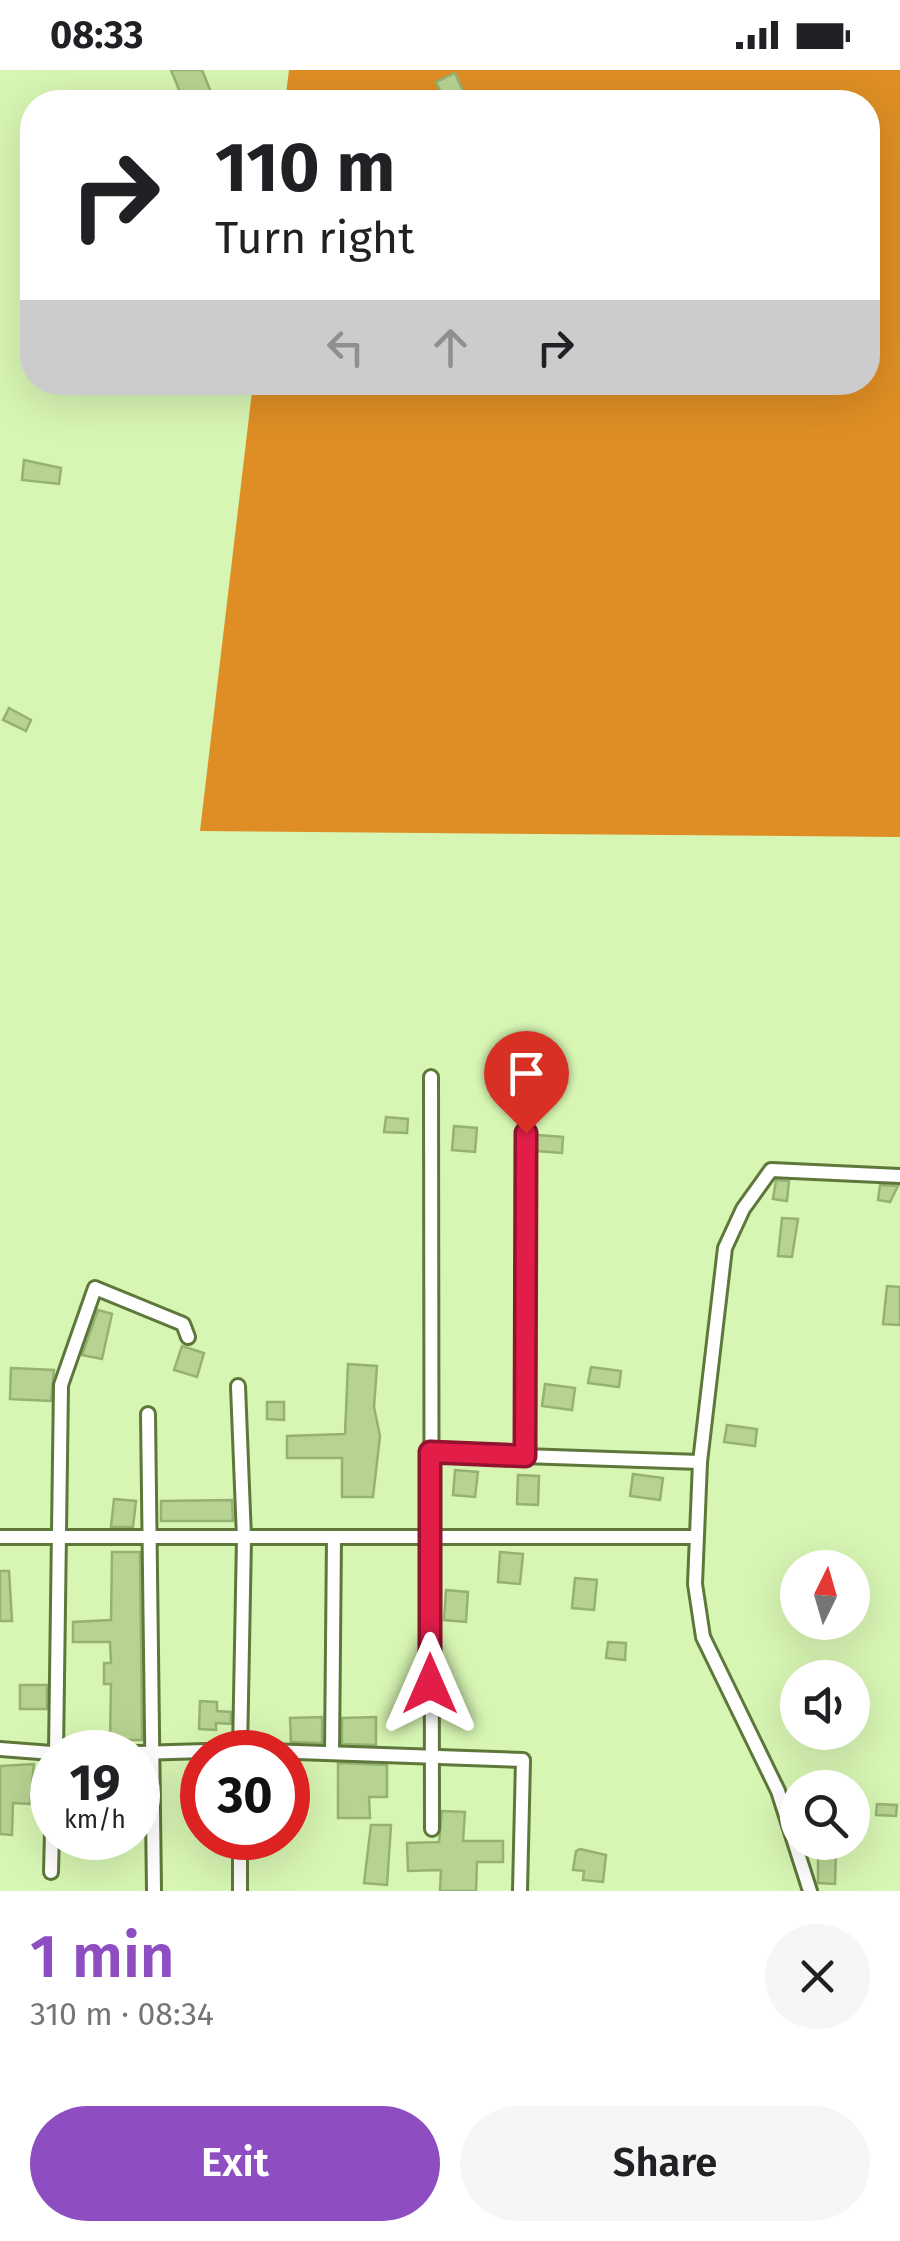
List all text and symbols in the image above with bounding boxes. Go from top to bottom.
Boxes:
text: 08:33 [50,12,144,58]
text: 110 m [215,126,395,210]
icon: right [50,130,180,260]
text: Turn right [215,211,414,265]
icon: left [318,320,373,375]
icon: ahead [423,320,478,375]
icon: right [528,320,583,375]
pin [484,1031,569,1134]
icon: arrive [499,1046,554,1101]
north arrow [780,1550,870,1640]
map controls [780,1550,870,1860]
position arrow [378,1632,482,1736]
button: sound [780,1660,870,1750]
speed limit sign: 30 [180,1730,310,1860]
text: 19 [69,1753,121,1813]
button: search [780,1770,870,1860]
text: km/h [64,1805,126,1835]
text: 1 min [30,1921,175,1993]
button: close [765,1924,870,2029]
text: 310 m · 08:34 [30,1995,214,2033]
button: Exit [30,2106,440,2221]
button: Share [460,2106,870,2221]

